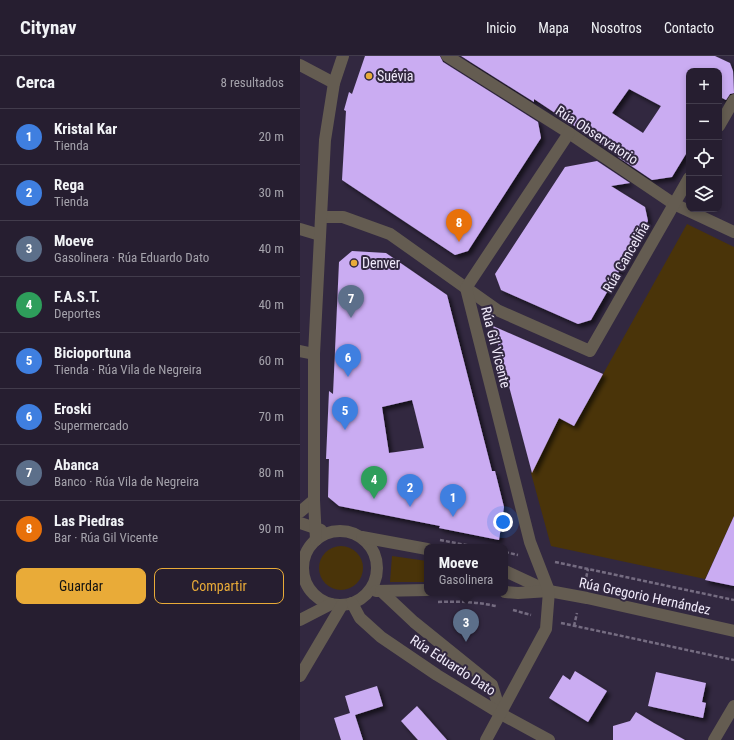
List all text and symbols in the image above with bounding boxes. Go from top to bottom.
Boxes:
text: Citynav [20,16,77,39]
text: Inicio [486,20,516,36]
text: Mapa [538,20,569,36]
text: Nosotros [591,20,642,36]
text: Contacto [664,20,714,36]
place label: Suévia [377,68,413,84]
map controls [686,68,722,212]
button: + [686,68,722,104]
marker: Suévia [364,71,374,81]
text: Cerca [16,72,55,92]
text: 8 resultados [220,75,284,90]
street label: Rúa Observatorio [553,102,641,168]
button: − [686,104,722,140]
text: Kristal Kar [54,120,117,138]
text: 1 [26,129,32,144]
text: 20 m [258,129,284,144]
text: Tienda [54,138,89,153]
button: locate [686,140,722,176]
text: Rega [54,176,84,194]
button: layers [686,176,722,212]
text: 2 [26,185,32,200]
text: 30 m [258,185,284,200]
text: Tienda [54,194,89,209]
pin: 8 [446,209,472,242]
street label: Rúa Canceliña [599,219,653,295]
text: Moeve [54,232,94,250]
text: 3 [26,241,32,256]
text: 40 m [258,241,284,256]
text: Gasolinera · Rúa Eduardo Dato [54,250,209,265]
place label: Denver [362,255,400,271]
marker: Denver [349,258,359,268]
pin: 7 [338,285,364,318]
text: F.A.S.T. [54,288,100,306]
text: 4 [26,297,32,312]
text: 40 m [258,297,284,312]
street label: Rúa Gil Vicente [478,305,514,390]
text: Deportes [54,306,101,321]
text: Bicioportuna [54,344,131,362]
pin: 6 [335,344,361,377]
text: 5 [26,353,32,368]
text: 60 m [258,353,284,368]
text: Tienda · Rúa Vila de Negreira [54,362,202,377]
pin: 5 [332,397,358,430]
text: Eroski [54,400,91,418]
text: 6 [26,409,32,424]
text: 70 m [258,409,284,424]
text: Supermercado [54,418,128,433]
text: Abanca [54,456,99,474]
text: 7 [26,465,32,480]
text: 80 m [258,465,284,480]
pin: 4 [361,466,387,499]
text: Banco · Rúa Vila de Negreira [54,474,199,489]
pin: 2 [397,474,423,507]
pin: 1 [440,484,466,517]
text: Las Piedras [54,512,124,530]
your location [493,512,513,532]
text: 8 [26,521,32,536]
text: 90 m [258,521,284,536]
text: Bar · Rúa Gil Vicente [54,530,158,545]
popup [424,544,508,596]
text: Moeve [439,554,478,572]
button: Guardar [16,568,146,604]
button: Compartir [154,568,284,604]
text: Gasolinera [439,572,493,587]
street label: Rúa Gregorio Hernández [578,574,712,618]
pin: 3 [453,609,479,642]
street label: Rúa Eduardo Dato [407,631,499,699]

